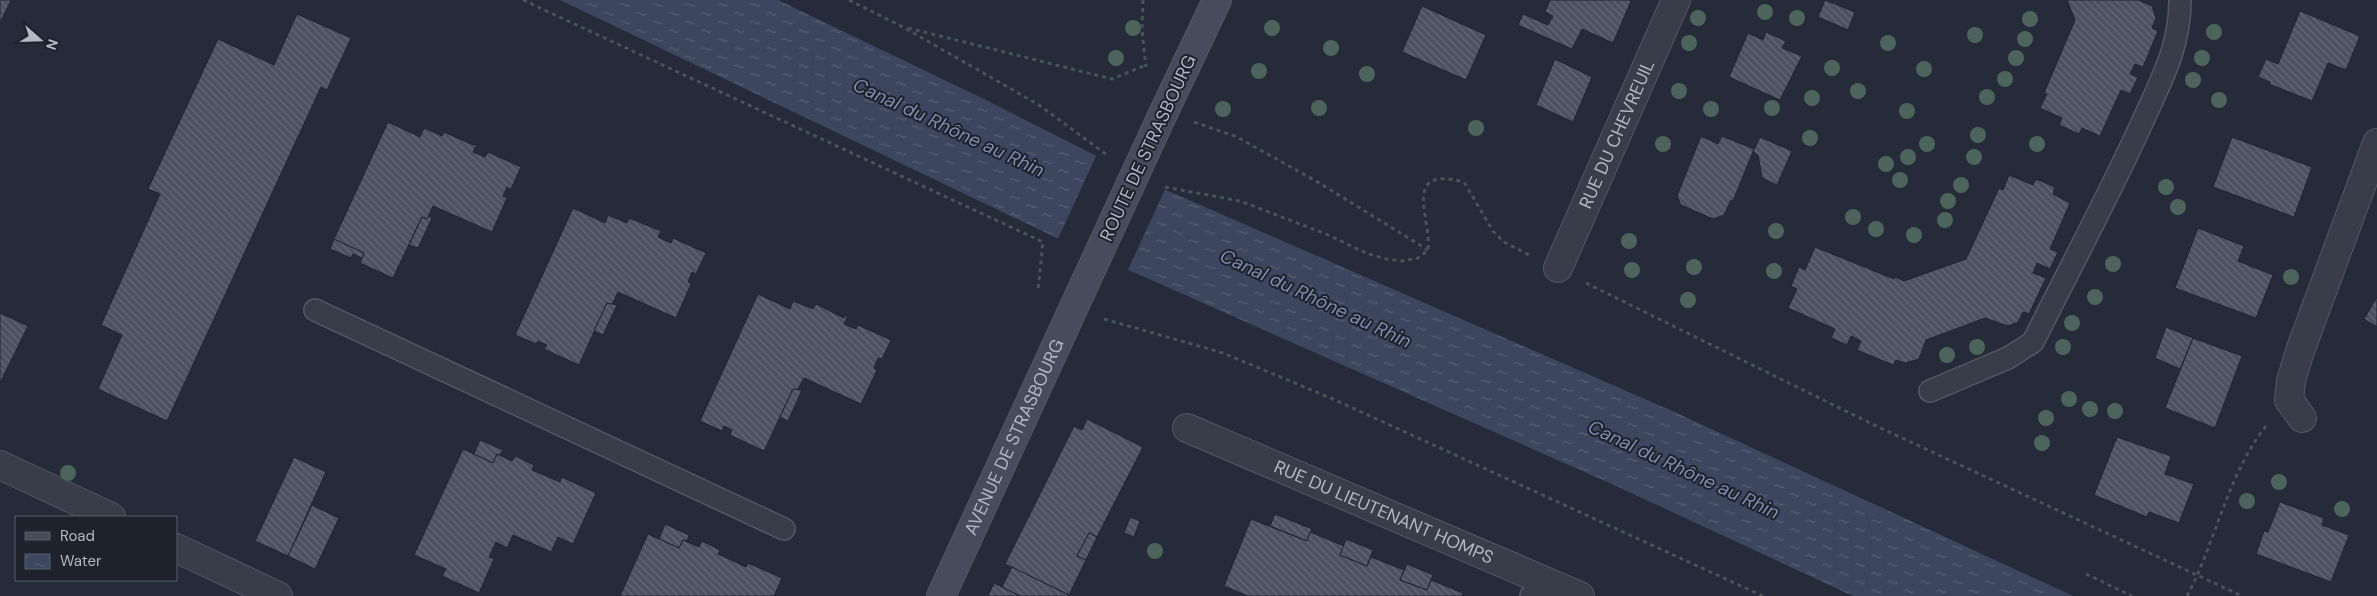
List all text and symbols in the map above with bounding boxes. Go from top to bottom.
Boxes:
north arrow [15,15,65,65]
text: N [42,37,62,52]
street label: ROUTE DE STRASBOURG [1094,51,1202,245]
street label: RUE DU CHEVREUIL [1574,56,1660,213]
water label: Canal du Rhône au Rhin [849,72,1049,183]
water label: Canal du Rhône au Rhin [1216,243,1416,354]
street label: AVENUE DE STRASBOURG [959,335,1070,539]
water label: Canal du Rhône au Rhin [1584,414,1784,525]
street label: RUE DU LIEUTENANT HOMPS [1270,455,1497,570]
legend [15,516,178,581]
text: Road [60,526,95,546]
text: Water [60,551,102,571]

